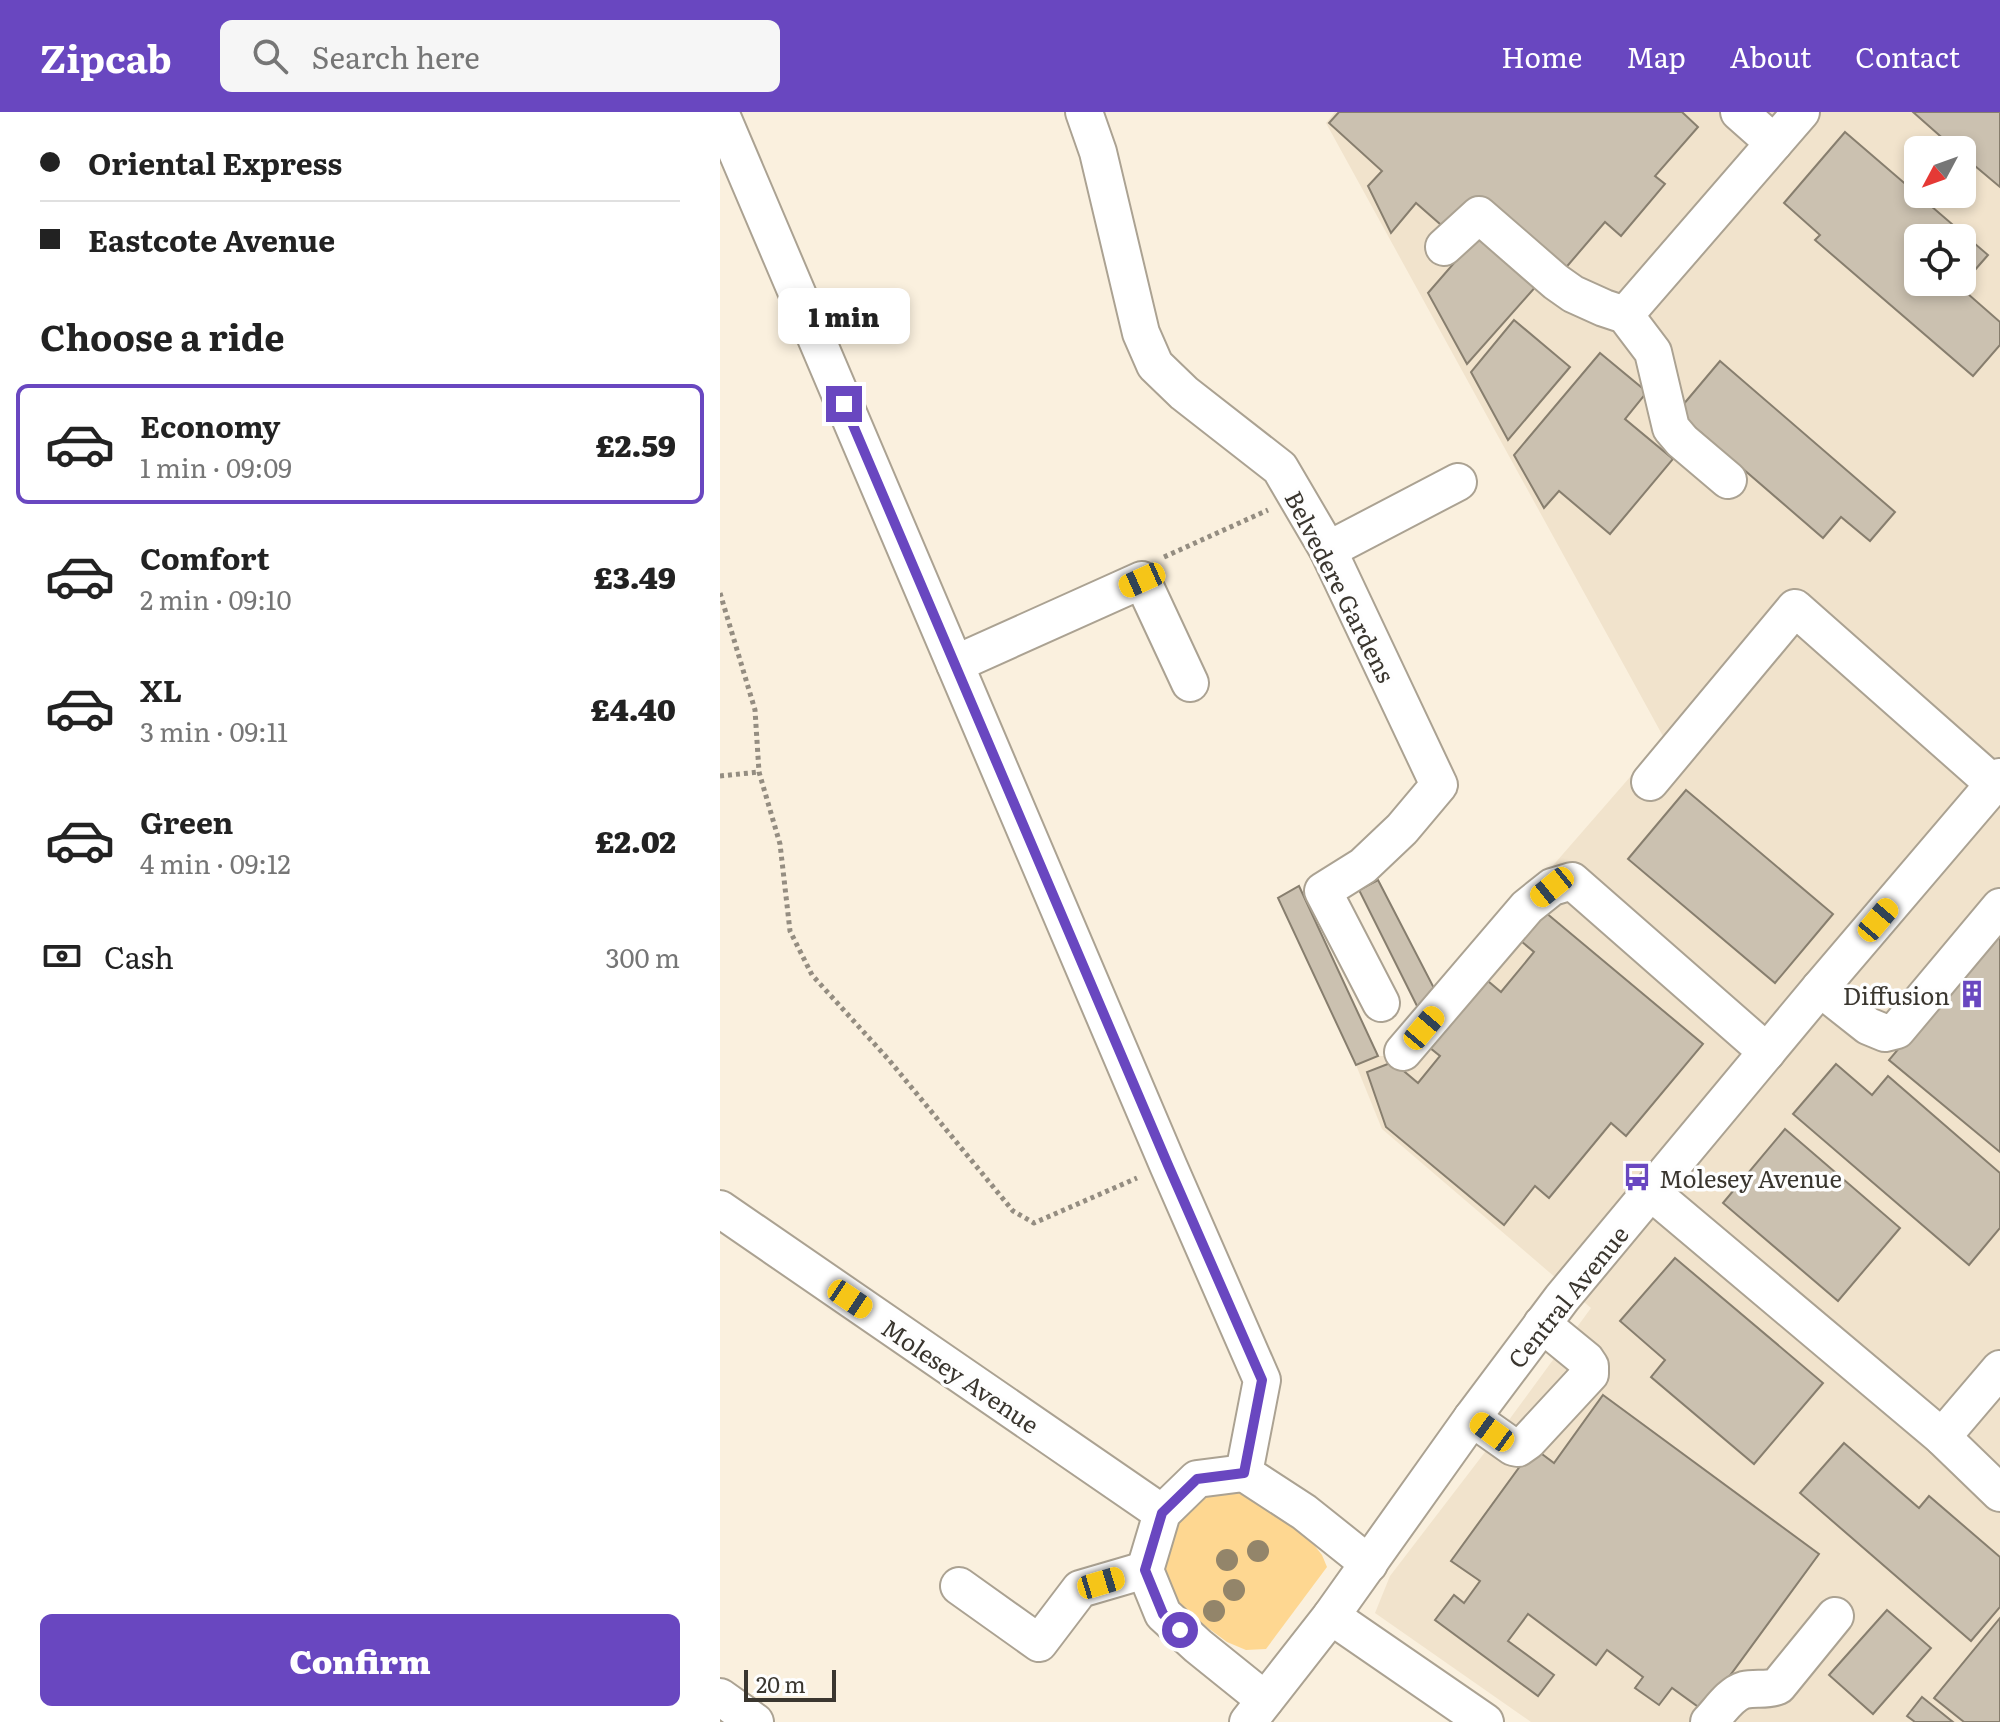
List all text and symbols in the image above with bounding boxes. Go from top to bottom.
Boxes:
search box [220,20,780,92]
text: Zipcab [40,28,172,85]
icon: search [248,34,292,78]
text: Search here [312,34,480,78]
text: Home [1501,35,1582,77]
text: Map [1626,35,1686,77]
text: About [1730,35,1811,77]
text: Contact [1855,35,1960,77]
north arrow [1904,136,1976,208]
map controls [1904,136,1976,296]
text: Oriental Express [88,140,342,184]
text: Eastcote Avenue [88,217,335,261]
button: locate [1904,224,1976,296]
callout: 1 min [778,288,910,344]
text: 1 min [809,296,879,335]
text: Choose a ride [40,309,285,362]
route end [826,386,862,422]
text: Economy [140,403,280,447]
icon: car [44,408,116,480]
text: £2.59 [596,422,676,466]
text: 1 min · 09:09 [140,447,292,486]
street label: Belvedere Gardens [1277,484,1405,688]
text: Comfort [140,535,270,579]
icon: car [44,540,116,612]
text: £3.49 [594,554,676,598]
car [1115,559,1169,601]
text: 2 min · 09:10 [140,579,291,618]
text: XL [140,667,182,711]
icon: car [44,672,116,744]
text: £4.40 [591,686,676,730]
text: 3 min · 09:11 [140,711,288,750]
text: Green [140,799,233,843]
icon: car [44,804,116,876]
text: £2.02 [595,818,676,862]
text: 4 min · 09:12 [140,843,291,882]
car [1526,863,1578,911]
car [1853,894,1903,946]
icon: cash [40,934,84,978]
text: Cash [104,934,174,978]
text: 300 m [605,937,680,976]
place label: Diffusion [1843,977,1950,1012]
building icon: Diffusion [1957,979,1987,1009]
car [1399,1002,1449,1054]
place label: Molesey Avenue [1659,1160,1842,1195]
bus stop icon: Molesey Avenue [1622,1162,1652,1192]
street label: Central Avenue [1498,1217,1636,1375]
car [823,1276,877,1322]
street label: Molesey Avenue [875,1309,1047,1441]
car [1466,1408,1518,1456]
car [1075,1565,1127,1601]
route start [1162,1612,1198,1648]
button: Confirm [40,1614,680,1706]
scale bar [744,1666,836,1702]
text: 20 m [756,1667,806,1700]

